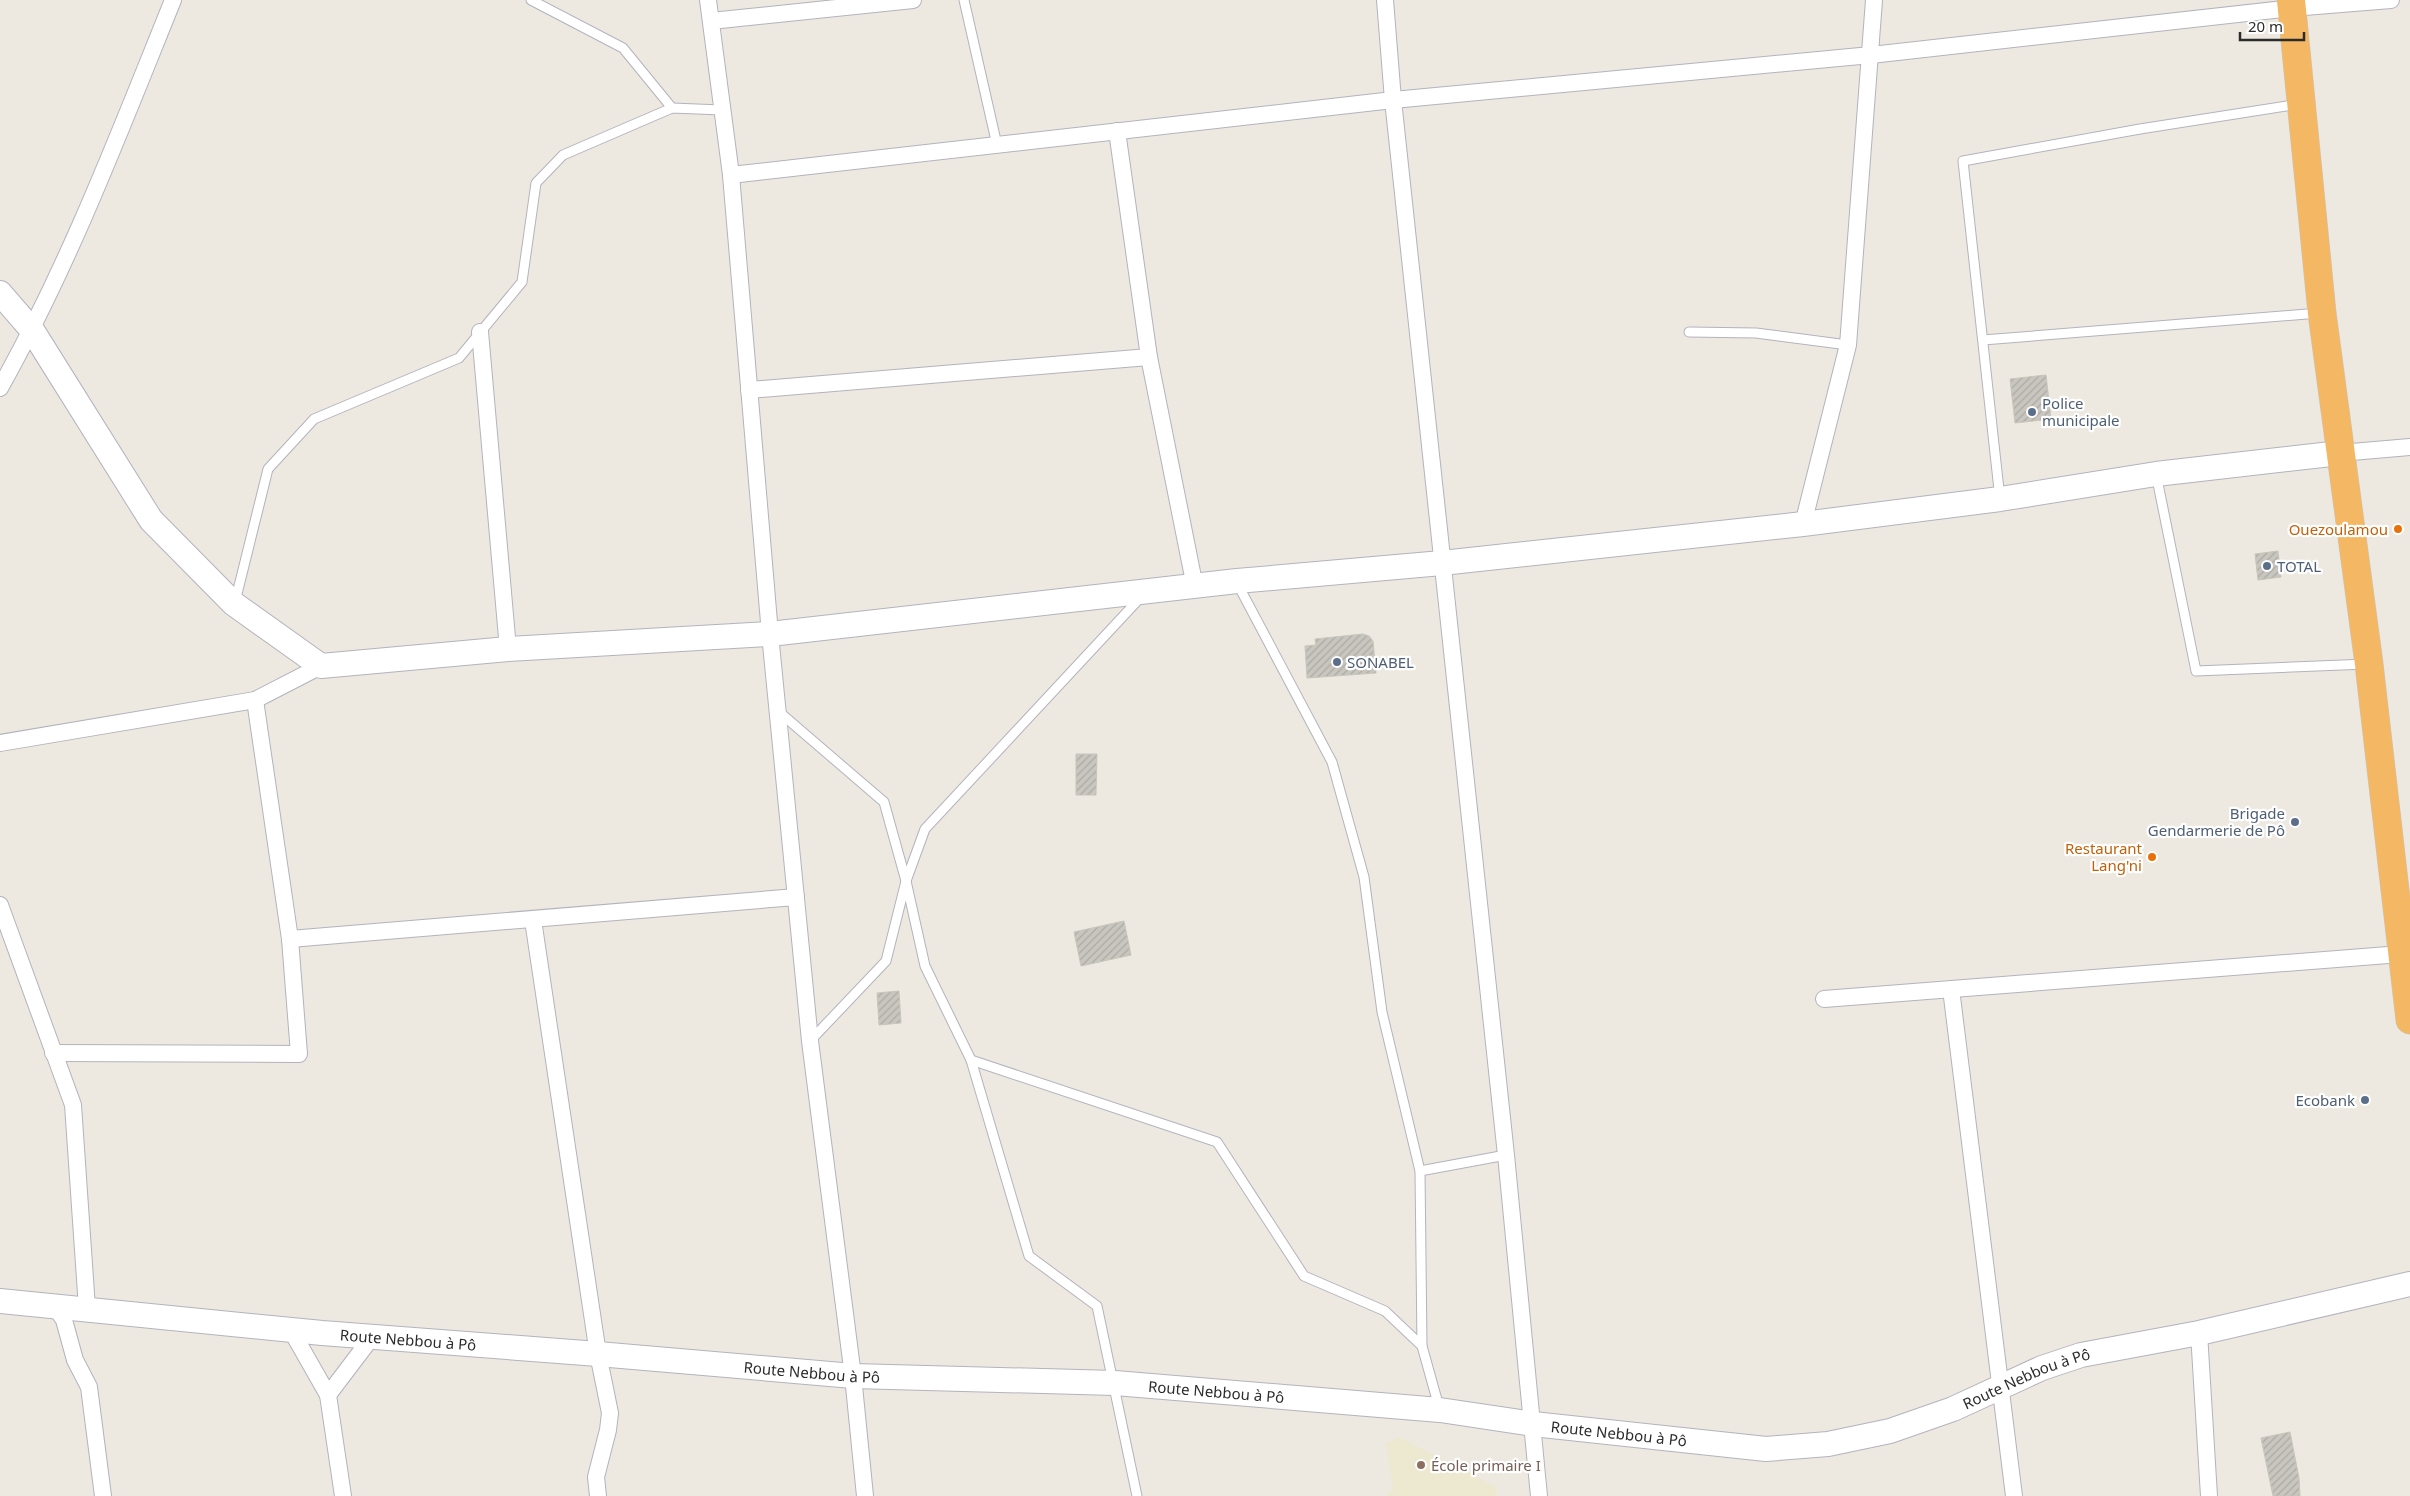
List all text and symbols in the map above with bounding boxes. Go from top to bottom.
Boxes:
scale bar [2240,10,2304,42]
text: 20 m [2248,16,2283,36]
place label: Police municipale [2042,393,2119,430]
marker: Police municipale [2026,406,2038,418]
place label: Ouezoulamou [2289,519,2388,539]
marker: Ouezoulamou [2392,523,2404,535]
place label: TOTAL [2277,556,2321,576]
marker: TOTAL [2261,560,2273,572]
place label: SONABEL [1347,652,1414,672]
marker: SONABEL [1331,656,1343,668]
place label: Brigade Gendarmerie de Pô [2148,803,2285,840]
marker: Brigade Gendarmerie de Pô [2289,816,2301,828]
place label: Restaurant Lang'ni [2065,838,2143,875]
marker: Restaurant Lang'ni [2146,851,2158,863]
place label: Ecobank [2295,1090,2355,1110]
marker: Ecobank [2359,1094,2371,1106]
street label: Route Nebbou à Pô [339,1324,477,1355]
street label: Route Nebbou à Pô [1959,1344,2092,1413]
street label: Route Nebbou à Pô [743,1357,880,1387]
street label: Route Nebbou à Pô [1147,1376,1285,1407]
street label: Route Nebbou à Pô [1550,1416,1688,1450]
place label: École primaire I [1431,1455,1541,1475]
marker: École primaire I [1415,1459,1427,1471]

